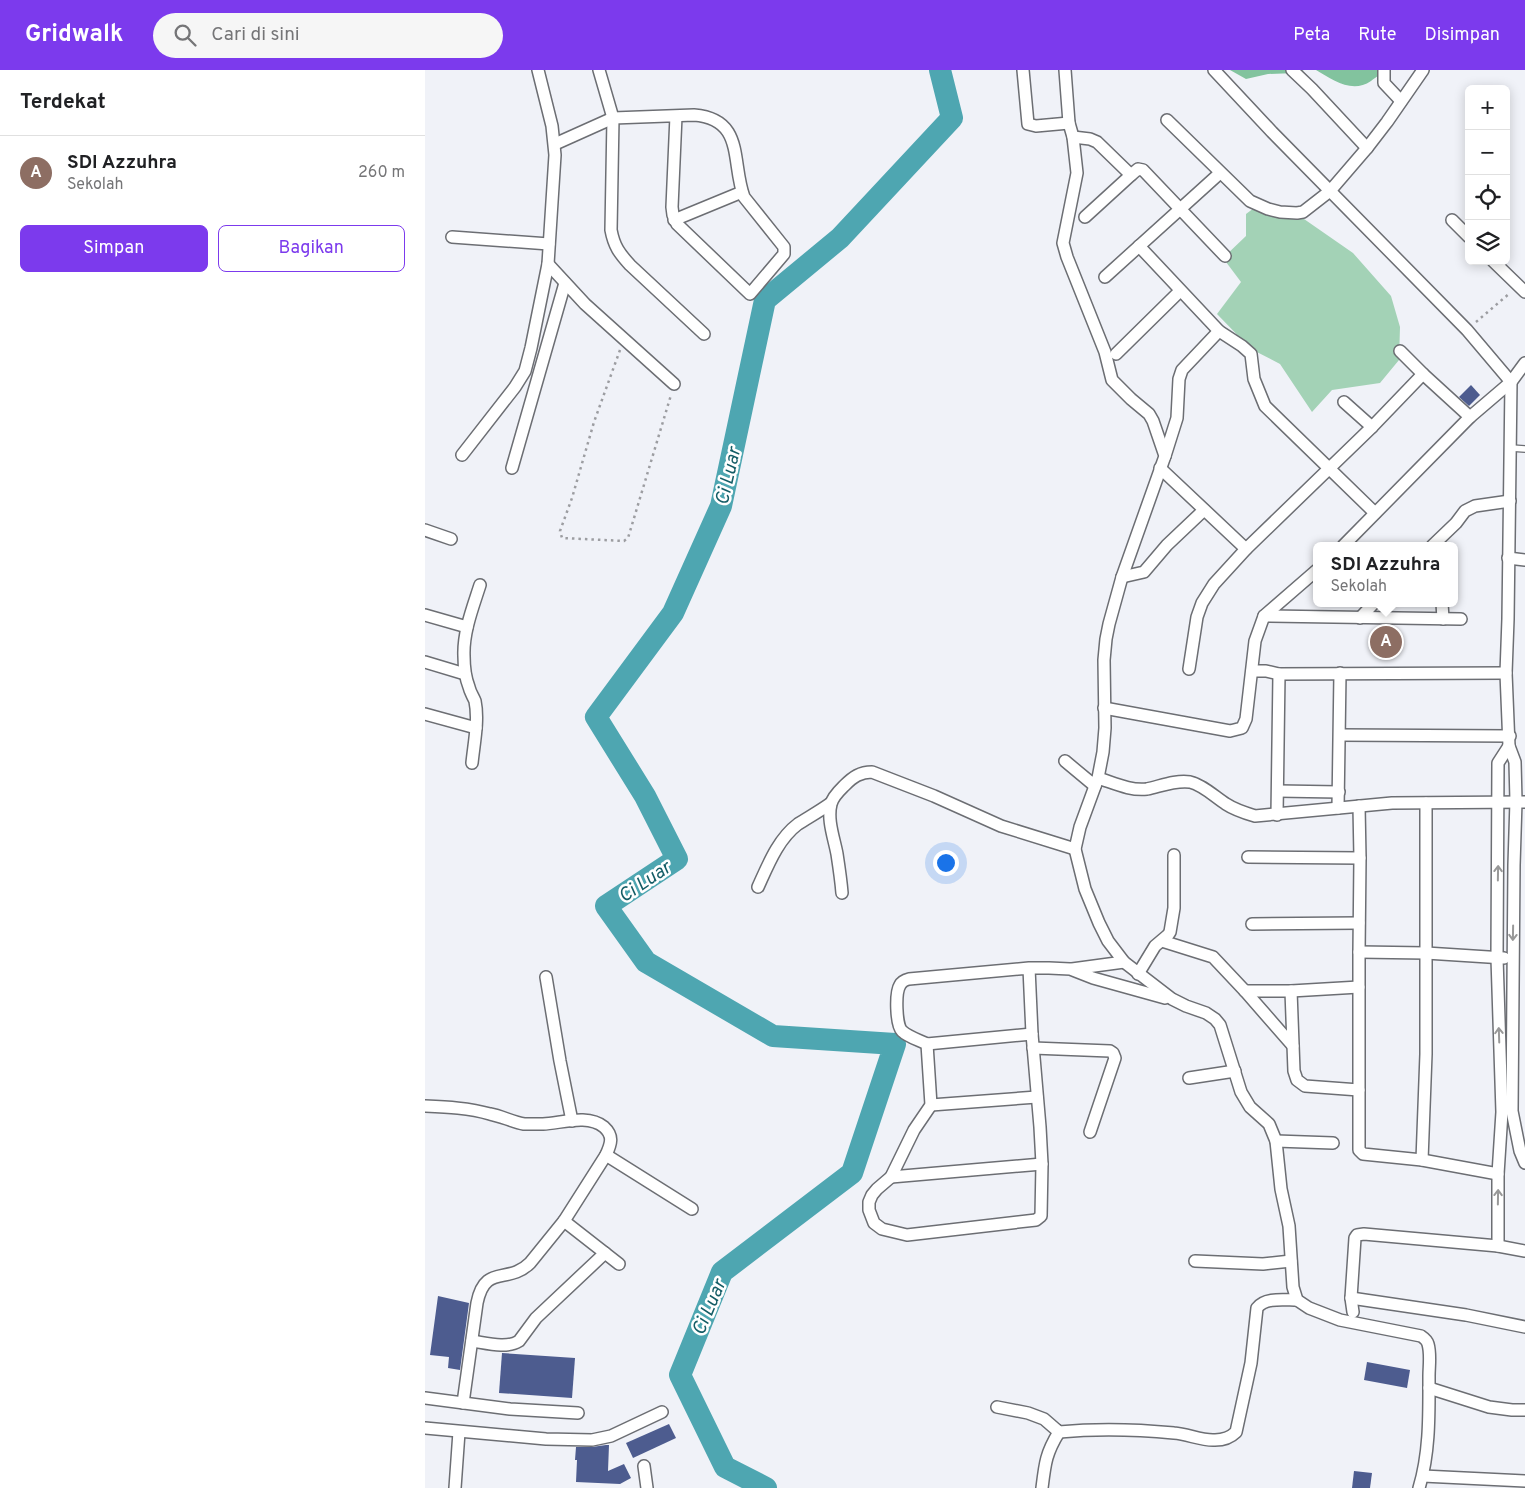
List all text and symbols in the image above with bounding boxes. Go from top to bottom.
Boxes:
search box [153,13,503,58]
text: Gridwalk [25,20,123,50]
icon: search [171,21,199,49]
text: Cari di sini [211,23,300,47]
text: Peta [1293,24,1330,47]
text: Rute [1358,24,1396,47]
text: Disimpan [1424,24,1500,47]
map controls [1465,85,1510,265]
button: + [1465,85,1510,130]
text: Terdekat [20,89,106,116]
button: − [1465,130,1510,175]
text: SDI Azzuhra [67,151,177,175]
text: A [30,163,42,183]
text: 260 m [358,163,405,183]
text: Sekolah [67,175,123,195]
button: locate [1465,175,1510,220]
button: layers [1465,220,1510,265]
button: Simpan [20,225,208,272]
button: Bagikan [218,225,405,272]
water label: Ci Luar [711,444,748,508]
popup [1313,542,1458,607]
text: SDI Azzuhra [1331,553,1440,577]
text: Sekolah [1331,577,1387,597]
pin: A [1370,623,1402,661]
your location [933,850,959,876]
water label: Ci Luar [614,855,677,909]
one-way arrow [1494,865,1503,881]
one-way arrow [1508,925,1518,941]
one-way arrow [1494,1027,1503,1043]
one-way arrow [1493,1190,1503,1206]
water label: Ci Luar [687,1275,733,1339]

